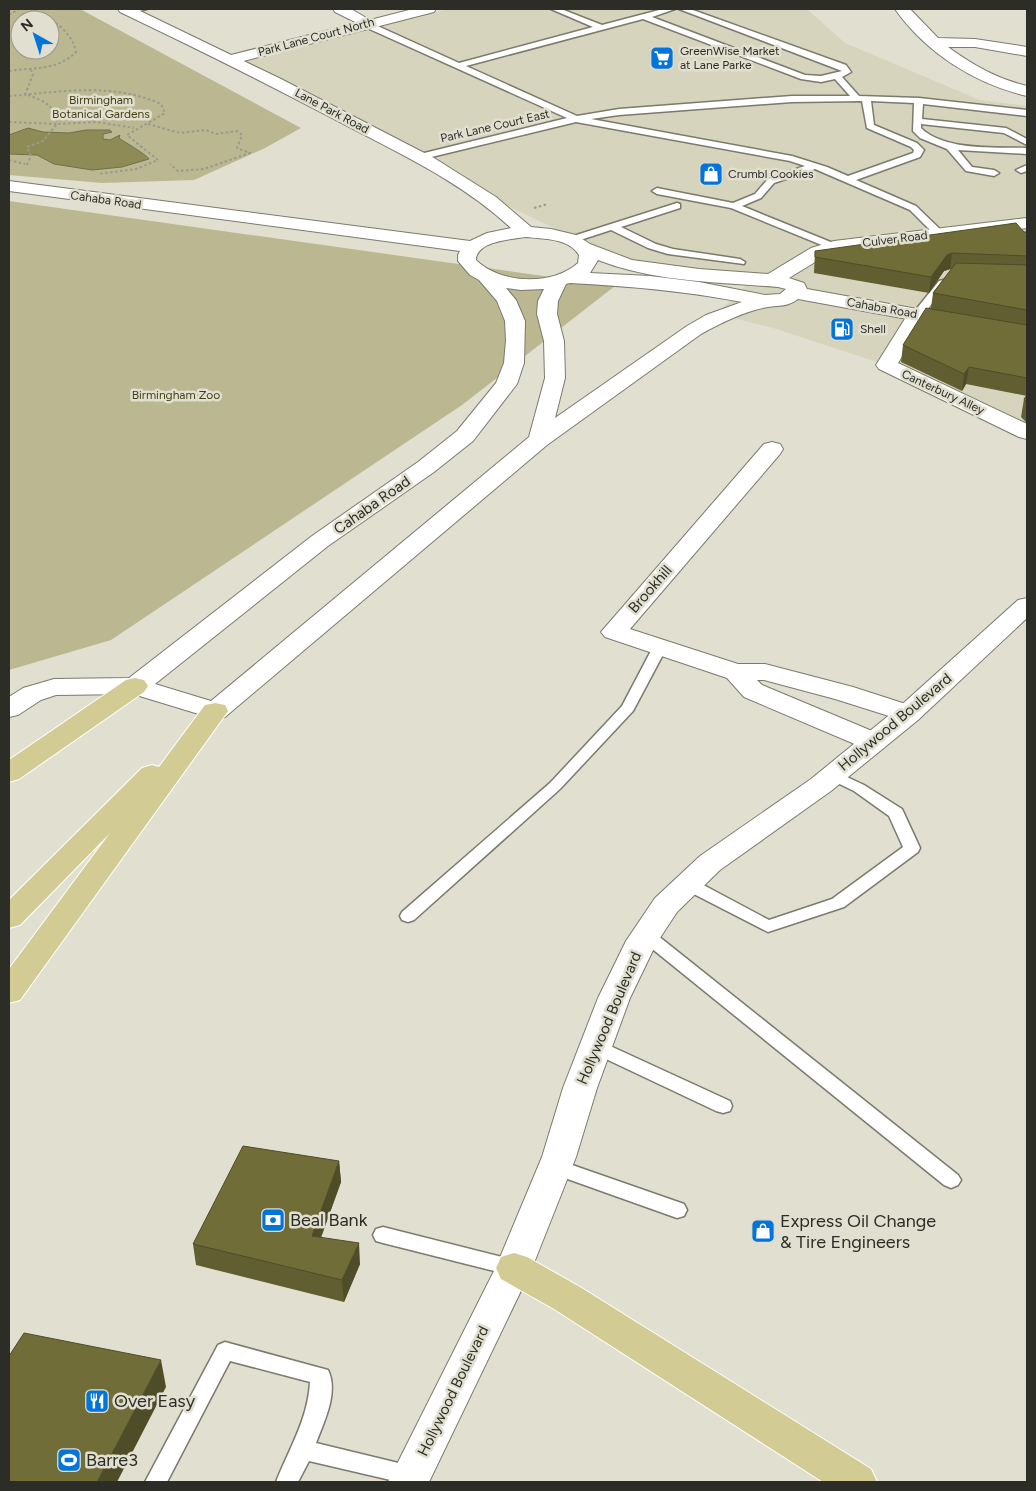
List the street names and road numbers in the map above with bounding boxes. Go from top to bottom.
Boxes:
street label: Park Lane Court North [256,15,376,59]
street label: Lane Park Road [293,86,371,136]
street label: Park Lane Court East [439,107,551,145]
street label: Cahaba Road [70,188,142,212]
street label: Culver Road [862,228,928,250]
street label: Cahaba Road [846,295,918,321]
street label: Canterbury Alley [899,367,987,418]
street label: Cahaba Road [330,472,414,538]
street label: Brookhill [624,561,676,617]
street label: Hollywood Boulevard [835,669,955,775]
street label: Hollywood Boulevard [573,949,645,1087]
street label: Hollywood Boulevard [414,1323,492,1459]

